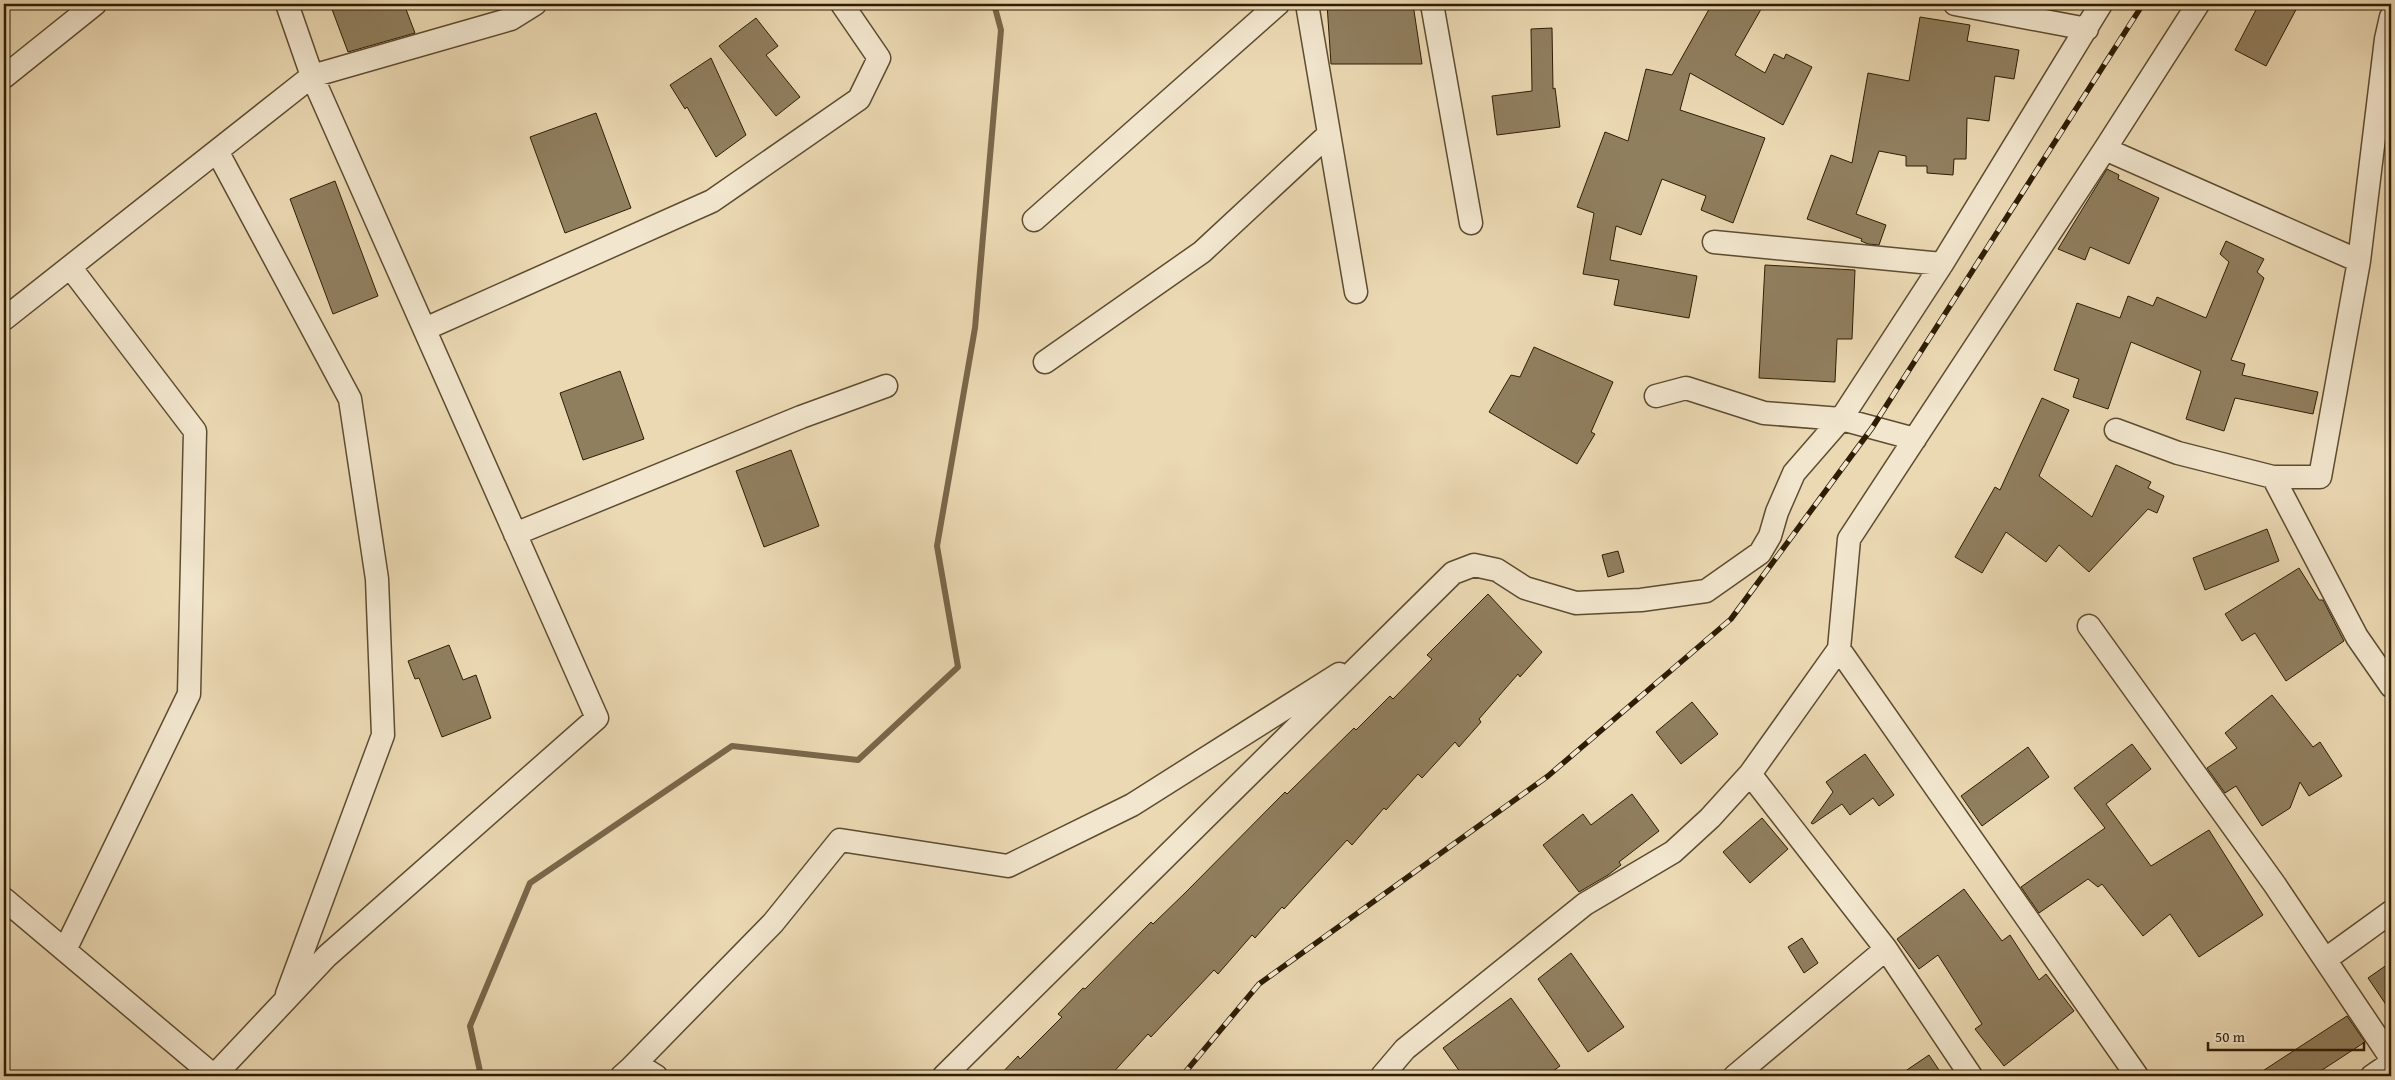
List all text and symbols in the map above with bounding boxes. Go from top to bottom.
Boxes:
scale bar [2208,1020,2364,1052]
text: 50 m [2215,1026,2246,1047]

